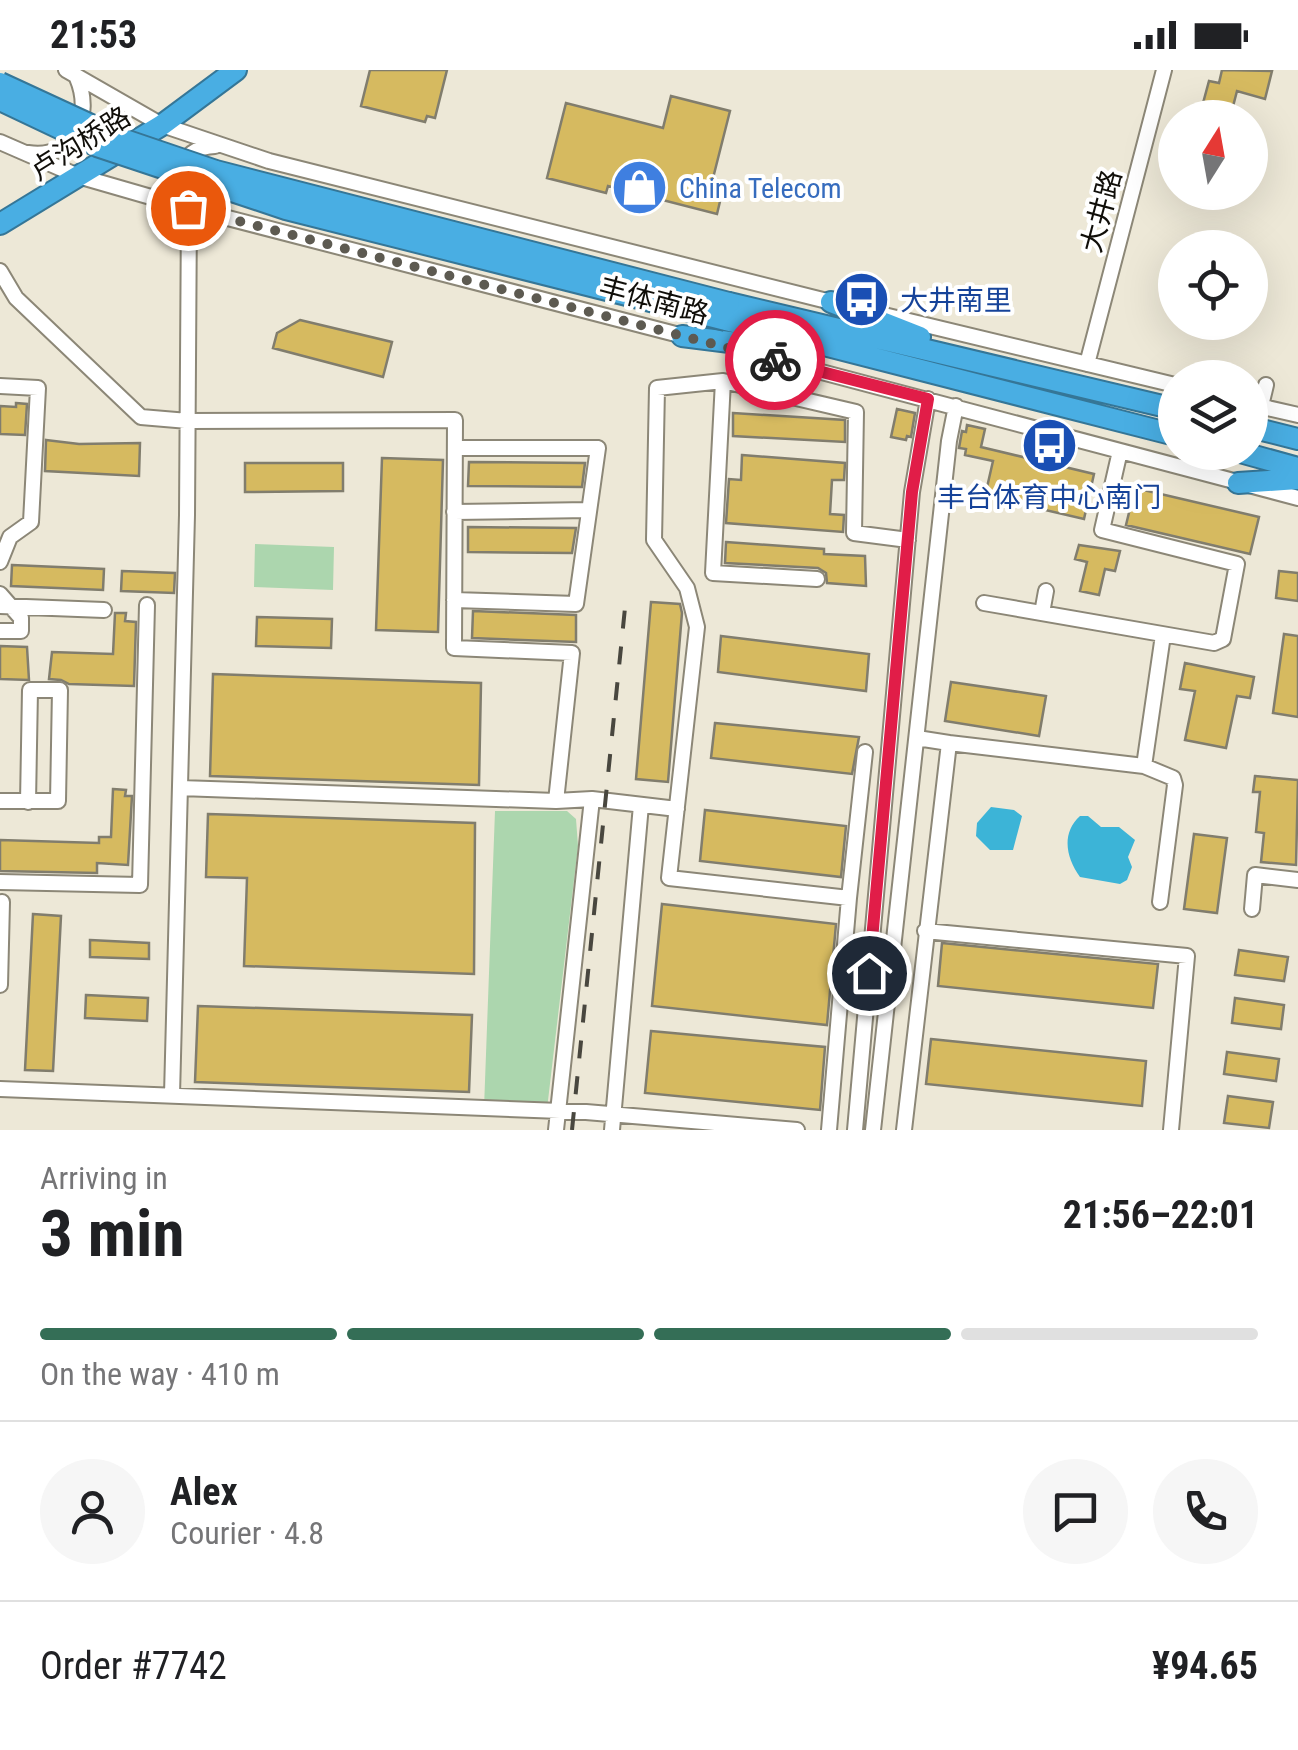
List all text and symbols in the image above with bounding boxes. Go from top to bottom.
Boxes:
text: 21:53 [50,13,137,57]
street label: 卢沟桥路 [24,100,137,187]
north arrow [1158,100,1268,210]
map controls [1158,100,1268,470]
shop icon: China Telecom [610,158,670,218]
pin [146,166,231,251]
street label: 大井路 [1075,166,1128,256]
place label: China Telecom [679,172,842,205]
icon: bag [161,181,216,236]
button: locate [1158,230,1268,340]
street label: 丰体南路 [596,270,712,331]
bus stop icon: 大井南里 [831,270,891,330]
place label: 大井南里 [900,284,1012,317]
courier [725,310,825,410]
icon: bike [748,333,803,388]
button: layers [1158,360,1268,470]
bus stop icon: 丰台体育中心南门 [1019,416,1079,476]
place label: 丰台体育中心南门 [937,481,1161,514]
pin [827,931,912,1016]
icon: home [842,946,897,1001]
text: Arriving in [40,1159,168,1197]
text: 21:56–22:01 [1063,1193,1258,1237]
text: 3 min [40,1196,184,1272]
text: On the way · 410 m [40,1355,280,1393]
button: person [40,1459,145,1564]
button: chat [1023,1459,1128,1564]
button: phone [1153,1459,1258,1564]
text: Alex [170,1470,238,1514]
text: Courier · 4.8 [170,1514,324,1552]
text: Order #7742 [40,1644,227,1688]
text: ¥94.65 [1152,1644,1258,1688]

